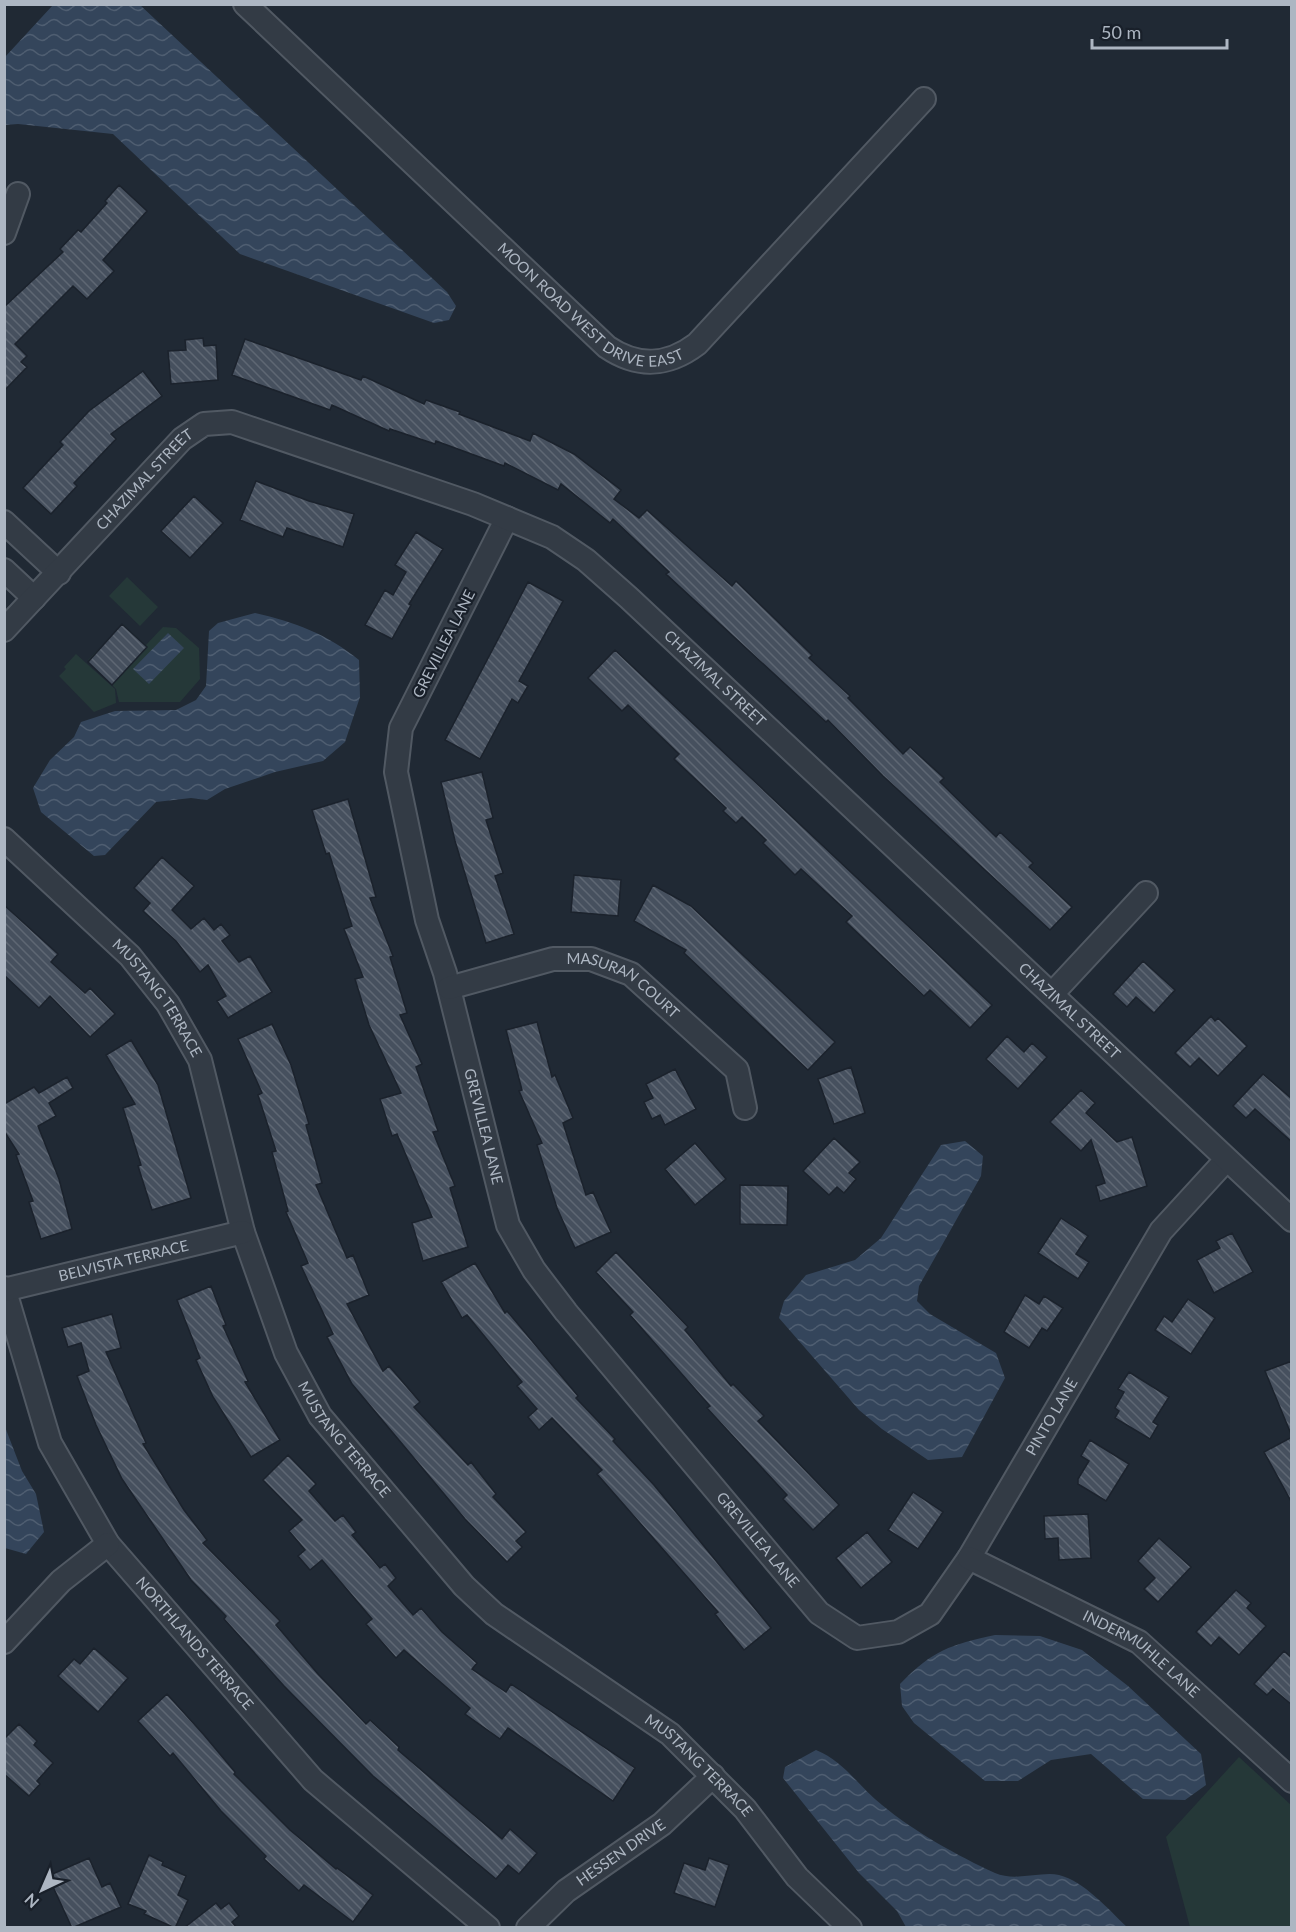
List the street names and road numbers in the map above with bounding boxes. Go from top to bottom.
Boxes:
street label: MOON ROAD WEST DRIVE EAST [494,238,686,370]
street label: CHAZIMAL STREET [92,424,196,533]
street label: GREVILLEA LANE [408,586,478,701]
street label: CHAZIMAL STREET [661,626,770,730]
street label: MUSTANG TERRACE [109,934,206,1060]
street label: MASURAN COURT [567,949,684,1021]
street label: CHAZIMAL STREET [1015,958,1125,1062]
street label: GREVILLEA LANE [461,1066,508,1186]
street label: BELVISTA TERRACE [57,1236,190,1284]
street label: PINTO LANE [1021,1374,1081,1458]
street label: MUSTANG TERRACE [295,1378,395,1500]
street label: GREVILLEA LANE [713,1488,804,1591]
street label: NORTHLANDS TERRACE [133,1573,258,1713]
street label: INDERMUHLE LANE [1080,1606,1204,1701]
street label: MUSTANG TERRACE [642,1710,757,1819]
street label: HESSEN DRIVE [572,1815,668,1889]

